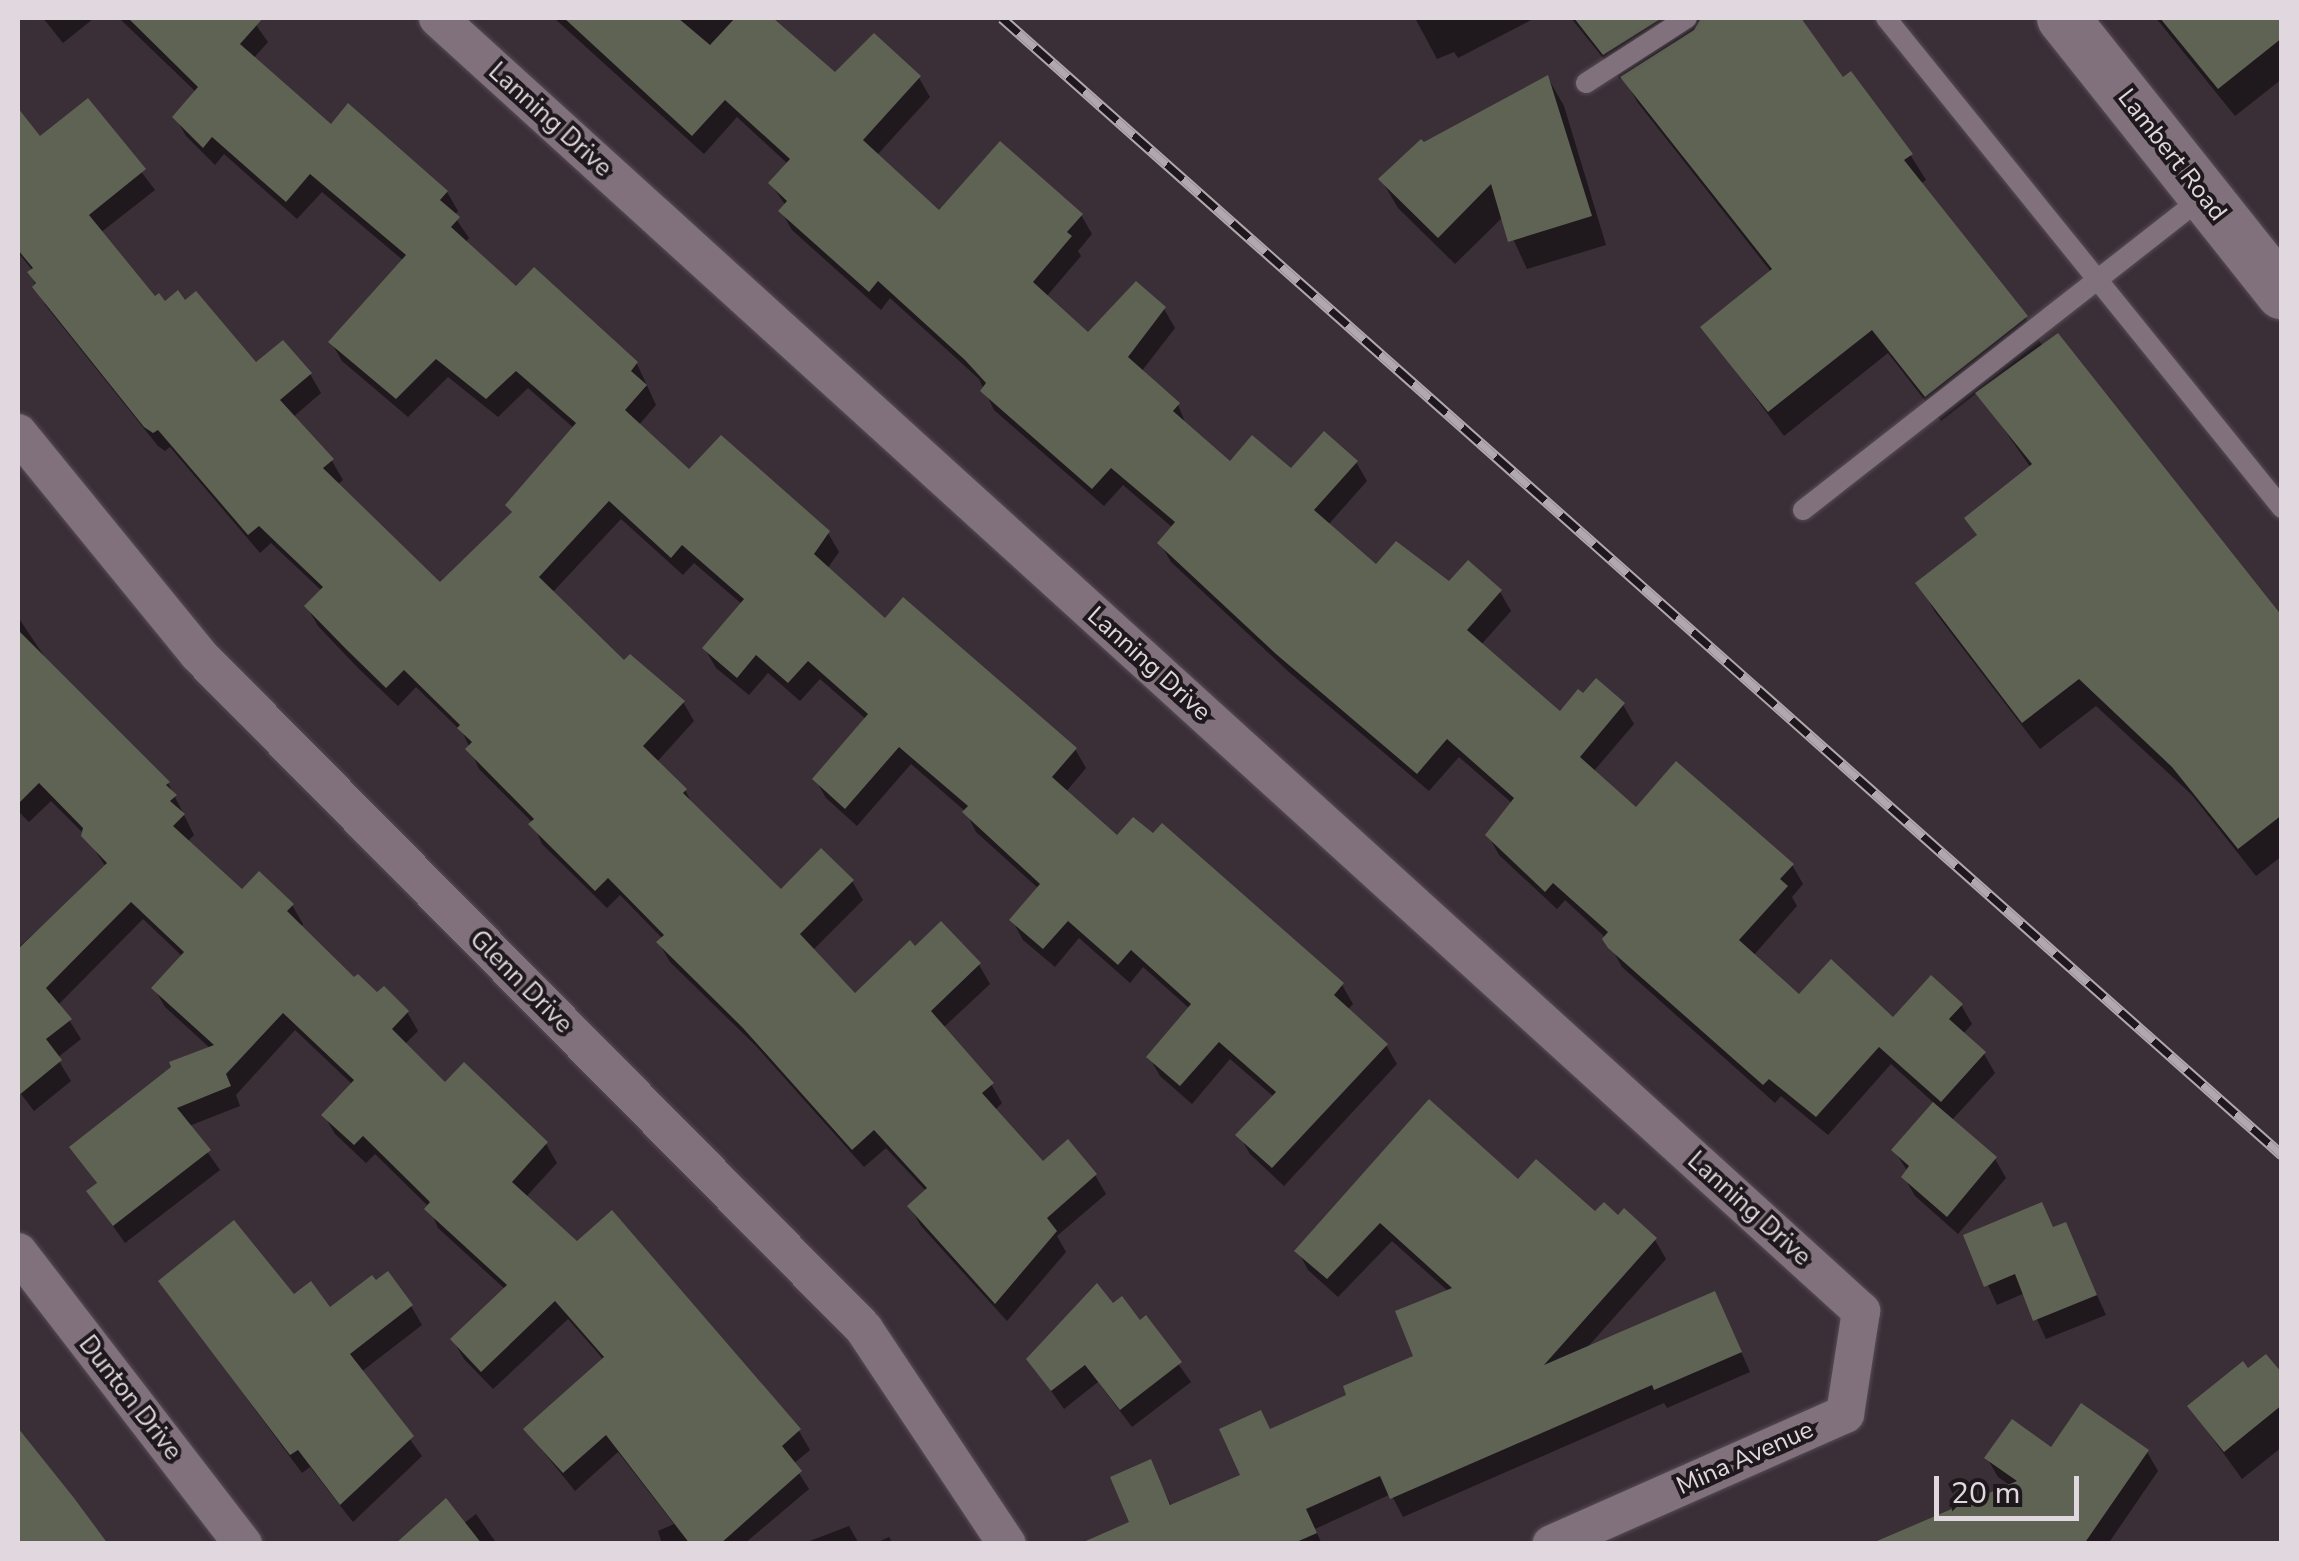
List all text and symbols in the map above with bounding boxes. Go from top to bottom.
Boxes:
street label: Lanning Drive [482,57,618,183]
street label: Lambert Road [2111,83,2233,227]
street label: Lanning Drive [1081,601,1217,727]
street label: Glenn Drive [463,924,579,1040]
street label: Lanning Drive [1681,1146,1817,1272]
street label: Dunton Drive [72,1330,188,1466]
street label: Mina Avenue [1672,1415,1818,1501]
scale bar [1939,1456,2084,1518]
text: 20 m [1951,1473,2020,1514]

